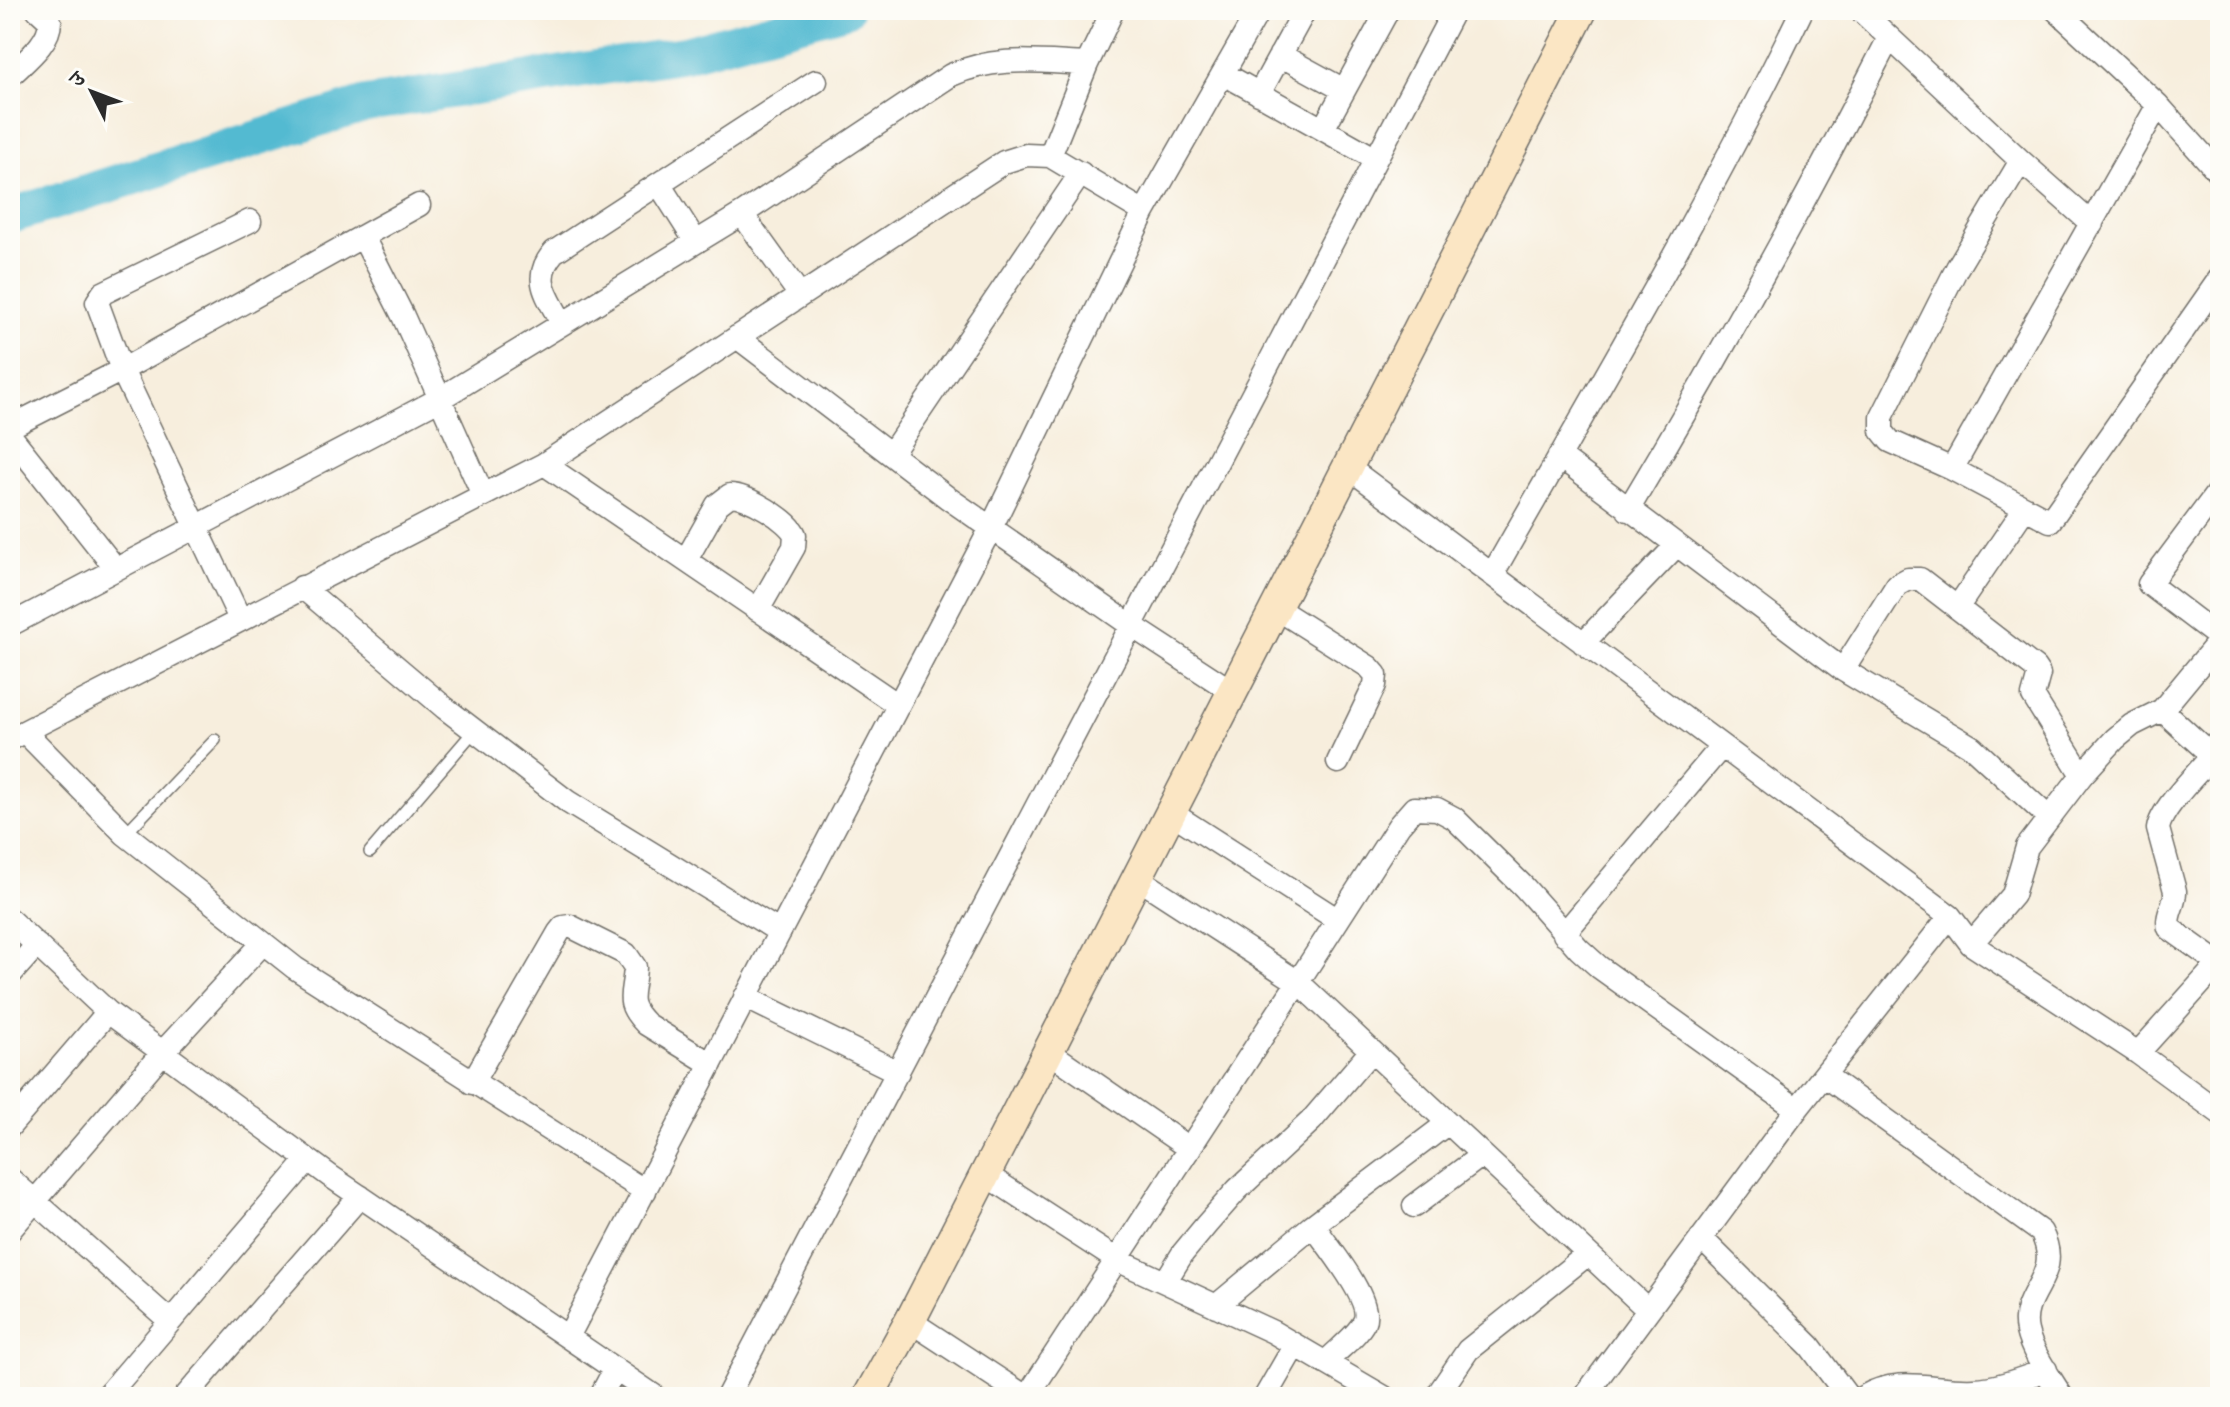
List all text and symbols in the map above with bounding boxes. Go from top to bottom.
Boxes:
north arrow [52,52,132,132]
text: उ [63,65,93,94]

